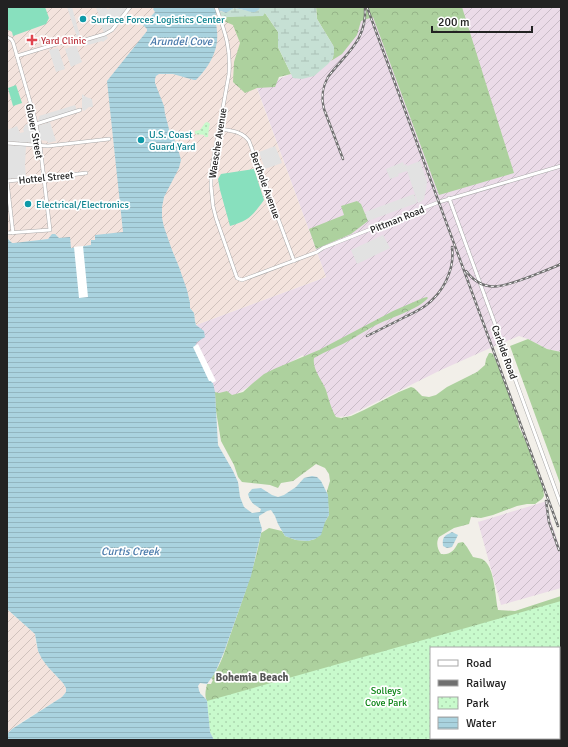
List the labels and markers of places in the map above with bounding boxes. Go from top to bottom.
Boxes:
marker: Surface Forces Logistics Center [78,14,88,24]
place label: Surface Forces Logistics Center [91,14,225,26]
marker: Yard Clinic [26,34,38,46]
place label: Yard Clinic [41,35,87,47]
place label: U.S. Coast Guard Yard [149,129,196,153]
marker: U.S. Coast Guard Yard [136,135,146,145]
marker: Electrical/Electronics [23,199,33,209]
place label: Electrical/Electronics [36,199,130,211]

